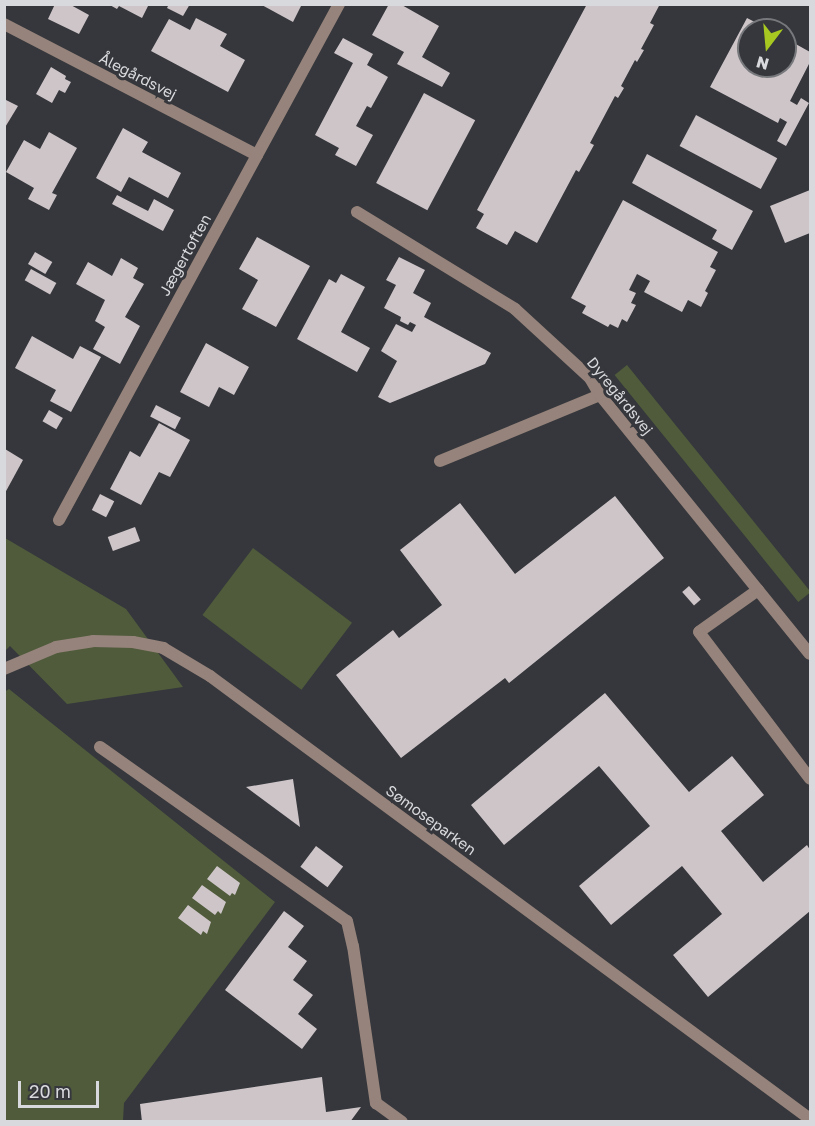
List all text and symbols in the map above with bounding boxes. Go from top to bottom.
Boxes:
north arrow [737,18,797,78]
street label: Ålegårdsvej [96,49,180,103]
text: N [754,52,771,75]
street label: Jægertoften [155,211,215,299]
street label: Dyregårdsvej [583,354,657,438]
street label: Sømoseparken [382,781,480,859]
scale bar [21,1069,102,1107]
text: 20 m [29,1080,71,1102]

